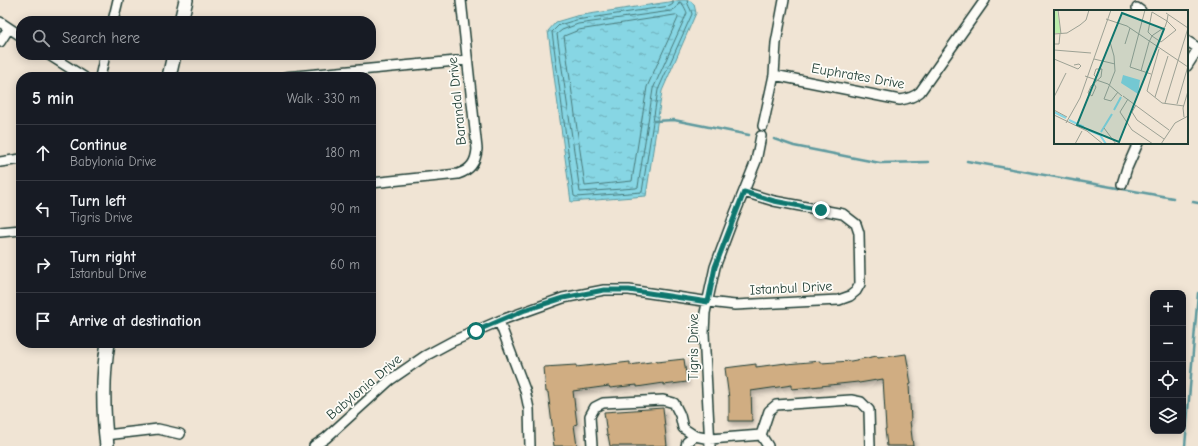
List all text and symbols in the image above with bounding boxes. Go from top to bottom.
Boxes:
inset map [1054,10,1188,144]
search box [16,16,376,60]
icon: search [30,27,52,49]
text: Search here [62,29,140,47]
street label: Barandal Drive [444,56,470,146]
street label: Euphrates Drive [810,59,906,93]
text: 5 min [32,89,74,108]
text: Walk · 330 m [287,91,360,106]
text: Continue [70,136,127,154]
icon: ahead [32,142,54,164]
text: 180 m [325,145,360,160]
text: Babylonia Drive [70,154,156,169]
text: Turn left [70,192,126,210]
icon: left [32,198,54,220]
text: 90 m [330,201,360,216]
route end [812,201,830,219]
text: Tigris Drive [70,210,132,225]
text: Turn right [70,248,136,266]
icon: right [32,254,54,276]
text: 60 m [330,257,360,272]
text: Istanbul Drive [70,266,147,281]
street label: Istanbul Drive [749,277,833,299]
map controls [1150,290,1186,434]
button: + [1150,290,1186,326]
icon: arrive [32,310,54,332]
text: Arrive at destination [70,312,201,330]
street label: Tigris Drive [685,313,702,381]
route start [467,322,485,340]
button: − [1150,326,1186,362]
street label: Babylonia Drive [323,351,405,423]
button: locate [1150,362,1186,398]
button: layers [1150,398,1186,434]

